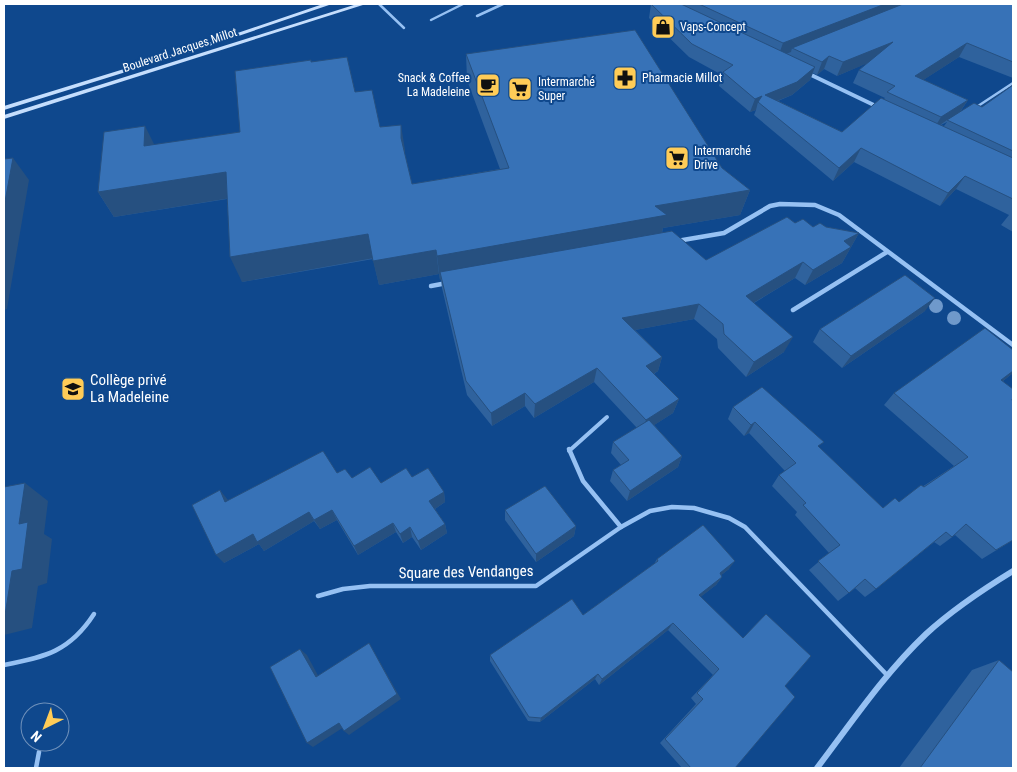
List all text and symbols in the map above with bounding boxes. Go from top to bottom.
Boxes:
shop icon: Vaps-Concept [650,14,676,40]
place label: Vaps-Concept [680,20,746,34]
street label: Boulevard Jacques Millot [121,25,239,75]
pharmacy icon: Pharmacie Millot [612,65,638,91]
place label: Snack & Coffee La Madeleine [398,71,470,99]
place label: Pharmacie Millot [642,71,723,85]
cafe icon: Snack & Coffee La Madeleine [475,72,501,98]
place label: Intermarché Super [538,75,595,103]
supermarket icon: Intermarché Super [507,76,533,102]
place label: Intermarché Drive [694,144,751,172]
supermarket icon: Intermarché Drive [664,145,690,171]
place label: Collège privé La Madeleine [90,371,169,406]
school or university icon: Collège privé La Madeleine [60,376,86,402]
street label: Square des Vendanges [398,562,534,582]
north arrow [20,702,70,752]
text: N [28,728,45,745]

